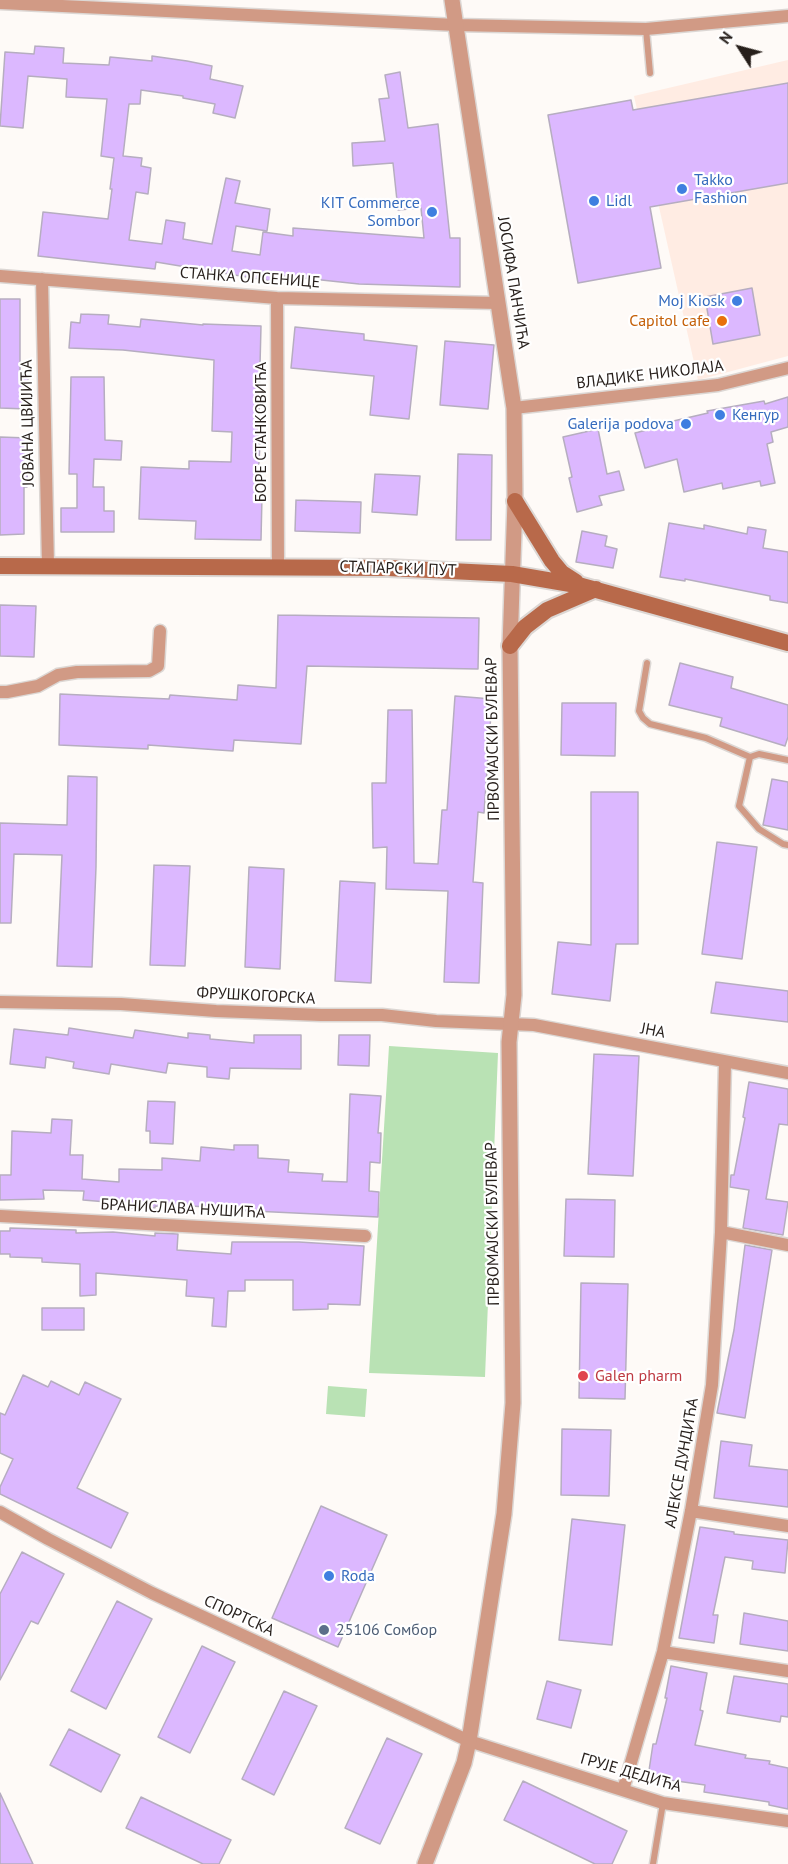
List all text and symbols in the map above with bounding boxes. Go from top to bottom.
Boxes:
north arrow [710,18,770,78]
text: N [714,27,737,48]
place label: Takko Fashion [694,170,747,208]
marker: Takko Fashion [675,182,689,196]
place label: Lidl [606,191,632,211]
place label: KIT Commerce Sombor [321,193,420,231]
marker: Lidl [587,194,601,208]
marker: KIT Commerce Sombor [425,205,439,219]
street label: ЈОСИФА ПАНЧИЋА [493,215,533,351]
street label: СТАНКА ОПСЕНИЦЕ [179,264,321,292]
place label: Moj Kiosk [658,291,725,311]
marker: Moj Kiosk [730,294,744,308]
place label: Capitol cafe [629,311,710,331]
marker: Capitol cafe [715,314,729,328]
street label: ВЛАДИКЕ НИКОЛАЈА [575,356,725,394]
street label: ЈОВАНА ЦВИЈИЋА [17,359,39,487]
street label: БОРЕ СТАНКОВИЋА [251,362,271,502]
place label: Кенгур [732,405,780,425]
marker: Кенгур [713,408,727,422]
place label: Galerija podova [567,414,674,434]
marker: Galerija podova [679,417,693,431]
street label: СТАПАРСКИ ПУТ [339,557,457,581]
street label: ПРВОМАЈСКИ БУЛЕВАР [482,657,504,821]
street label: ФРУШКОГОРСКА [196,983,316,1009]
street label: ЈНА [639,1019,667,1043]
street label: ПРВОМАЈСКИ БУЛЕВАР [482,1142,504,1306]
street label: БРАНИСЛАВА НУШИЋА [100,1195,266,1223]
place label: Galen pharm [595,1366,682,1386]
marker: Galen pharm [576,1369,590,1383]
street label: АЛЕКСЕ ДУНДИЋА [661,1396,703,1530]
place label: Roda [341,1566,375,1586]
marker: Roda [322,1569,336,1583]
street label: СПОРТСКА [201,1591,277,1641]
place label: 25106 Сомбор [336,1620,437,1640]
marker: 25106 Сомбор [317,1623,331,1637]
street label: ГРУЈЕ ДЕДИЋА [578,1749,684,1797]

